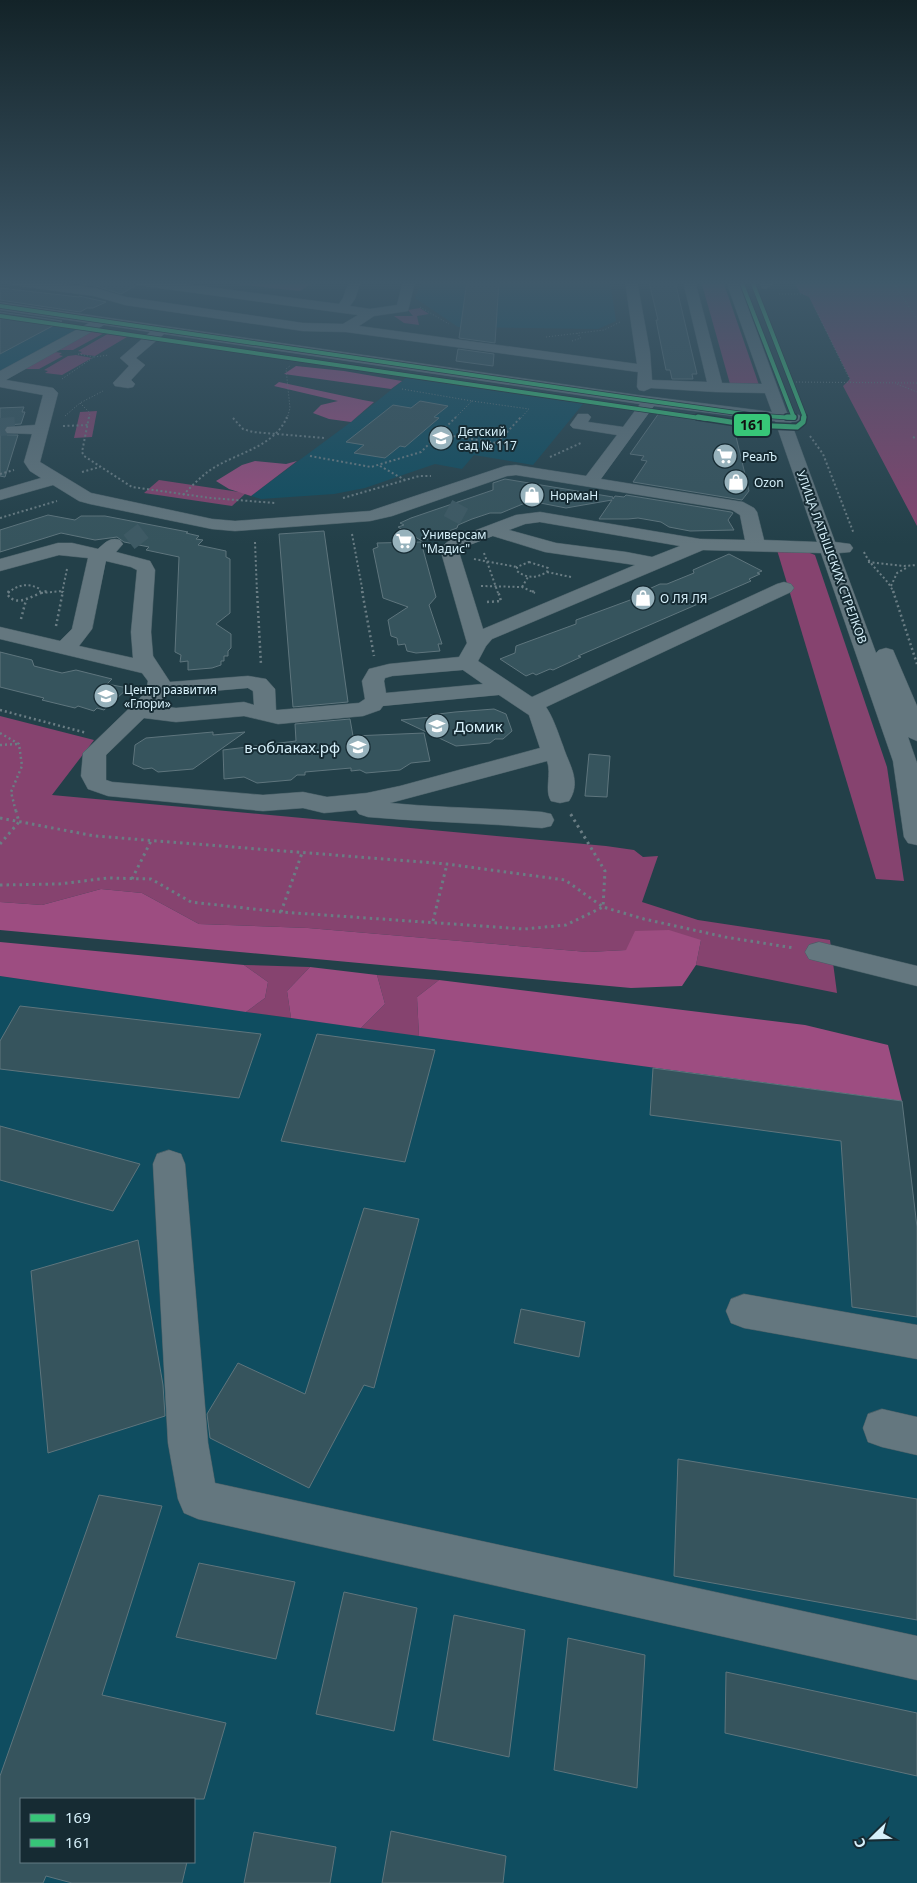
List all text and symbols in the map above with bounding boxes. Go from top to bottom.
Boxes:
line badge: 161 [733,413,771,437]
text: 161 [740,415,764,434]
place label: Детский сад № 117 [458,423,517,454]
school or university icon: Детский сад № 117 [428,425,454,451]
supermarket icon: РеалЪ [712,443,738,469]
place label: РеалЪ [742,448,777,465]
street label: УЛИЦА ЛАТЫШСКИХ СТРЕЛКОВ [793,468,871,646]
shop icon: Ozon [723,469,749,495]
place label: Ozon [754,474,784,491]
shop icon: НормаН [519,482,545,508]
place label: НормаН [550,487,598,504]
place label: Универсам "Мадис" [422,526,487,557]
supermarket icon: Универсам "Мадис" [391,528,417,554]
shop icon: О ЛЯ ЛЯ [630,585,656,611]
place label: О ЛЯ ЛЯ [660,590,707,607]
place label: Центр развития «Глори» [124,681,217,712]
school or university icon: Центр развития «Глори» [93,683,119,709]
school or university icon: Домик [424,713,450,739]
place label: Домик [454,716,503,736]
school or university icon: в-облаках.рф [345,734,371,760]
place label: в-облаках.рф [244,737,340,757]
legend [20,1798,195,1863]
text: 169 [65,1807,91,1827]
north arrow [847,1813,897,1863]
text: 161 [65,1832,91,1852]
text: С [849,1835,870,1851]

